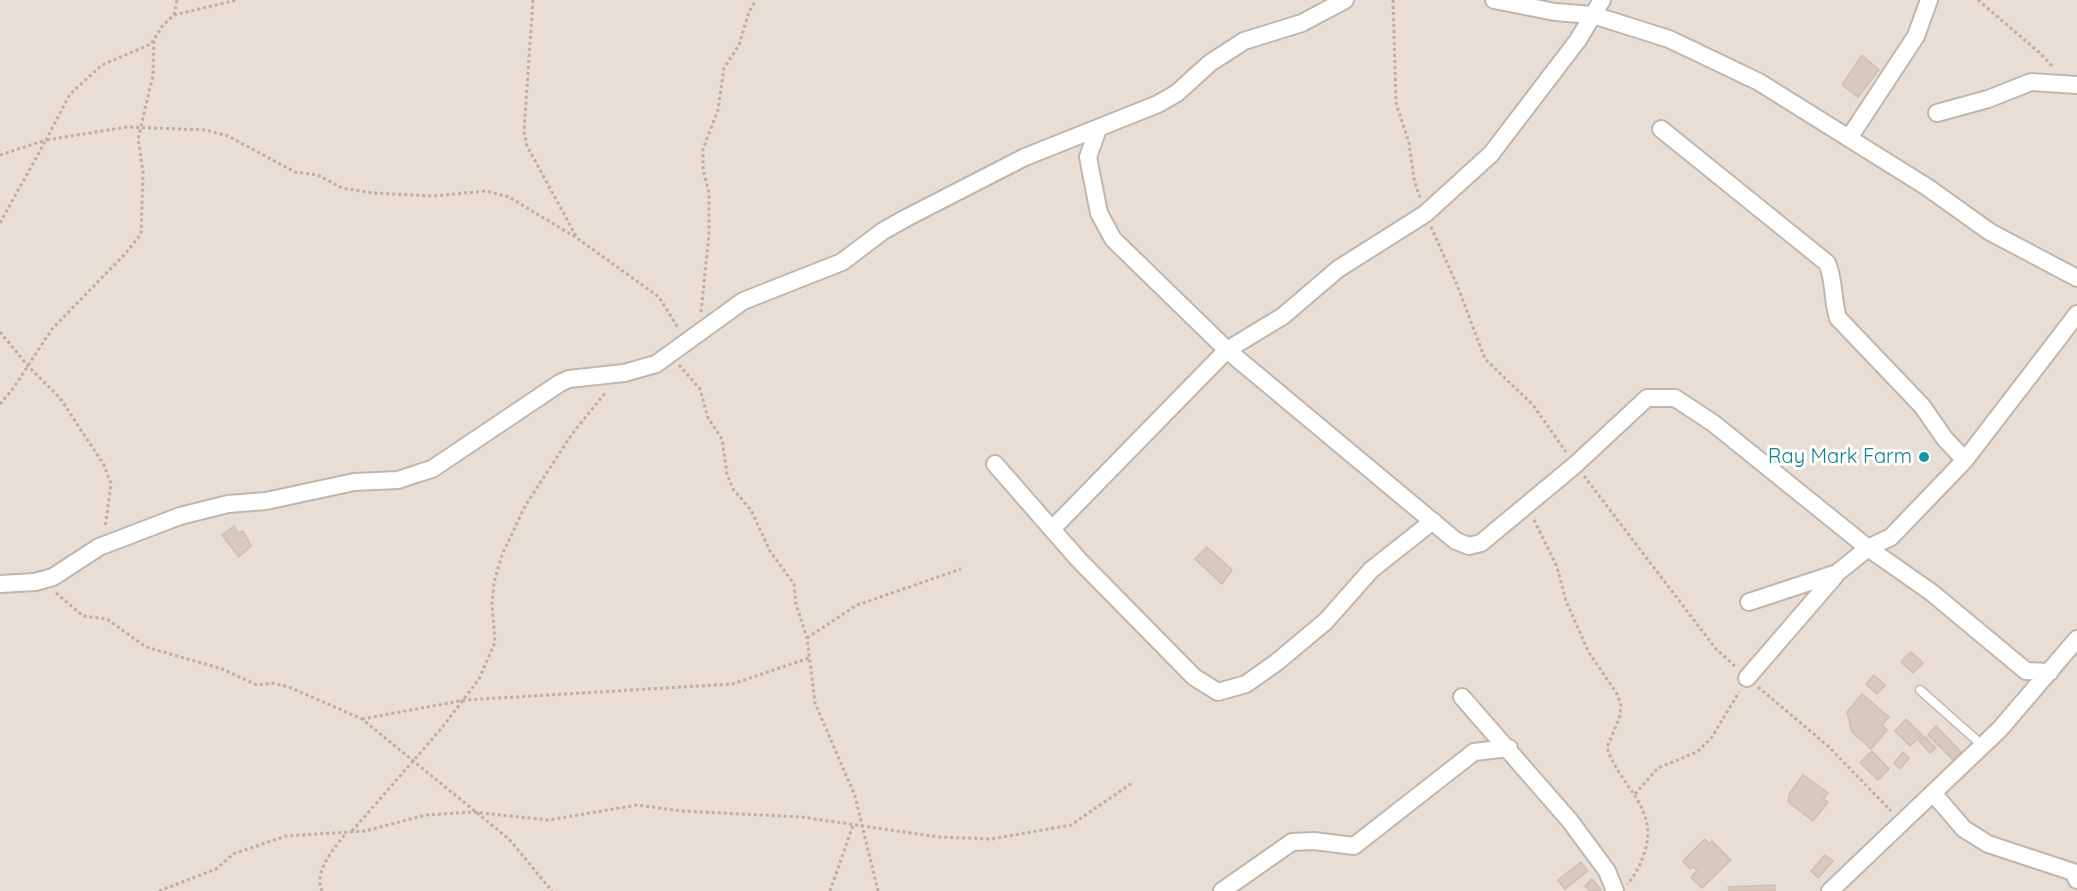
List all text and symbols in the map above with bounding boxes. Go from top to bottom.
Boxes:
place label: Ray Mark Farm [1768,445,1912,469]
marker: Ray Mark Farm [1917,450,1931,464]

